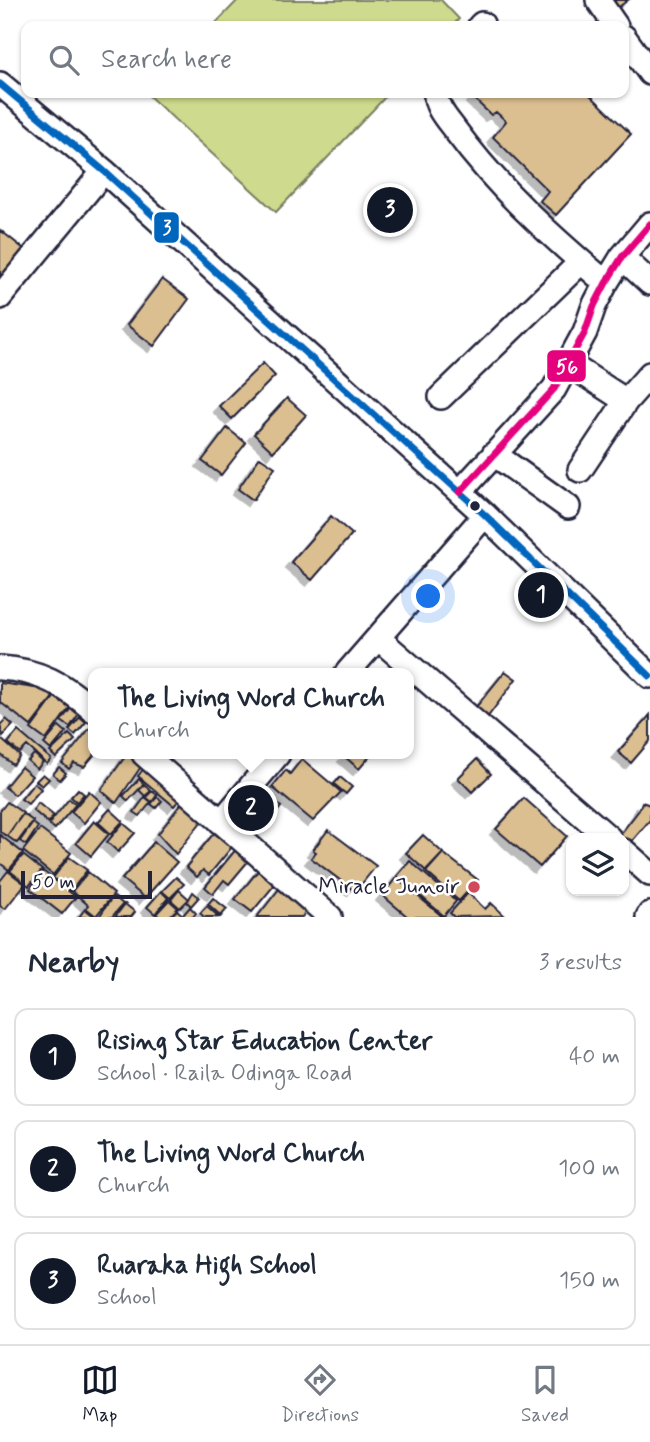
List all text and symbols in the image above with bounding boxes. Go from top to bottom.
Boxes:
search box [21,21,629,98]
icon: search [45,41,83,79]
text: Search here [101,43,232,77]
pin: 3 [367,184,413,236]
line badge: 3 [153,211,180,244]
text: 3 [163,216,172,241]
line badge: 56 [546,349,587,383]
text: 56 [556,355,578,380]
unlabelled marker [468,499,482,513]
pin: 1 [518,569,564,621]
your location [411,579,445,613]
popup [88,668,414,759]
text: The Living Word Church [117,682,385,716]
text: Church [117,716,190,746]
pin: 2 [228,782,274,834]
map controls [566,833,629,896]
button: layers [566,833,629,896]
scale bar [21,868,152,900]
text: 50 m [32,870,75,895]
place label: Miracle Junoir [318,872,460,902]
marker: Miracle Junoir [466,879,482,895]
text: Nearby [28,943,119,982]
text: 3 results [539,948,622,978]
text: Rising Star Education Center [97,1025,432,1059]
text: 1 [48,1042,58,1072]
text: 40 m [569,1042,620,1072]
text: School · Raila Odinga Road [97,1059,352,1089]
text: The Living Word Church [97,1137,365,1171]
text: 2 [47,1154,59,1184]
text: 100 m [558,1154,620,1184]
text: Church [97,1171,170,1201]
text: Ruaraka High School [97,1249,317,1283]
text: 3 [48,1266,58,1296]
text: 150 m [559,1266,620,1296]
text: School [97,1283,157,1313]
tab: Map [81,1361,119,1428]
tab: Directions [281,1361,359,1428]
tab: Saved [521,1361,569,1428]

